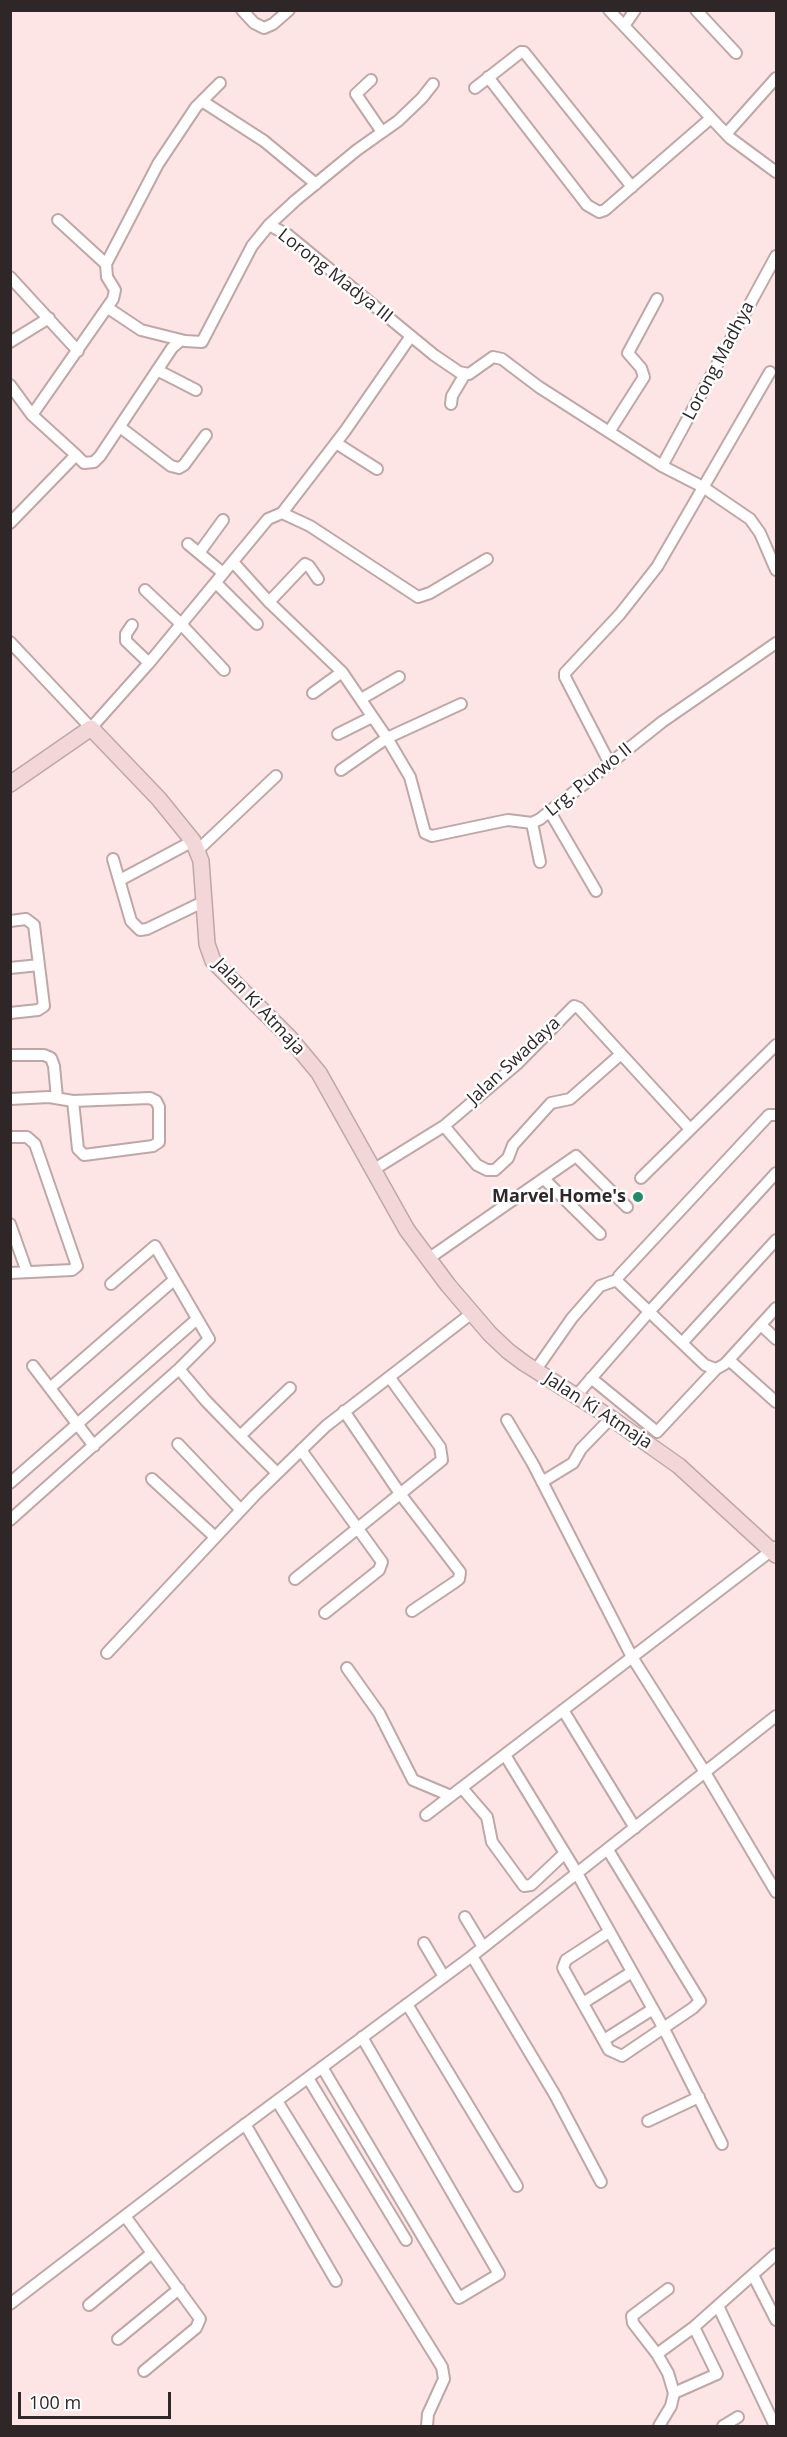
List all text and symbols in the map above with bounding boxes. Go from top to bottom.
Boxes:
street label: Lorong Madya III [273,224,397,328]
street label: Lorong Madhya [679,298,759,424]
street label: Lrg. Purwo II [542,739,636,821]
street label: Jalan Ki Atmaja [209,954,309,1060]
street label: Jalan Swadaya [463,1013,565,1109]
place label: Marvel Home's [492,1186,626,1208]
marker: Marvel Home's [631,1190,645,1204]
street label: Jalan Ki Atmaja [540,1368,656,1454]
scale bar [21,2380,174,2418]
text: 100 m [29,2390,81,2414]

